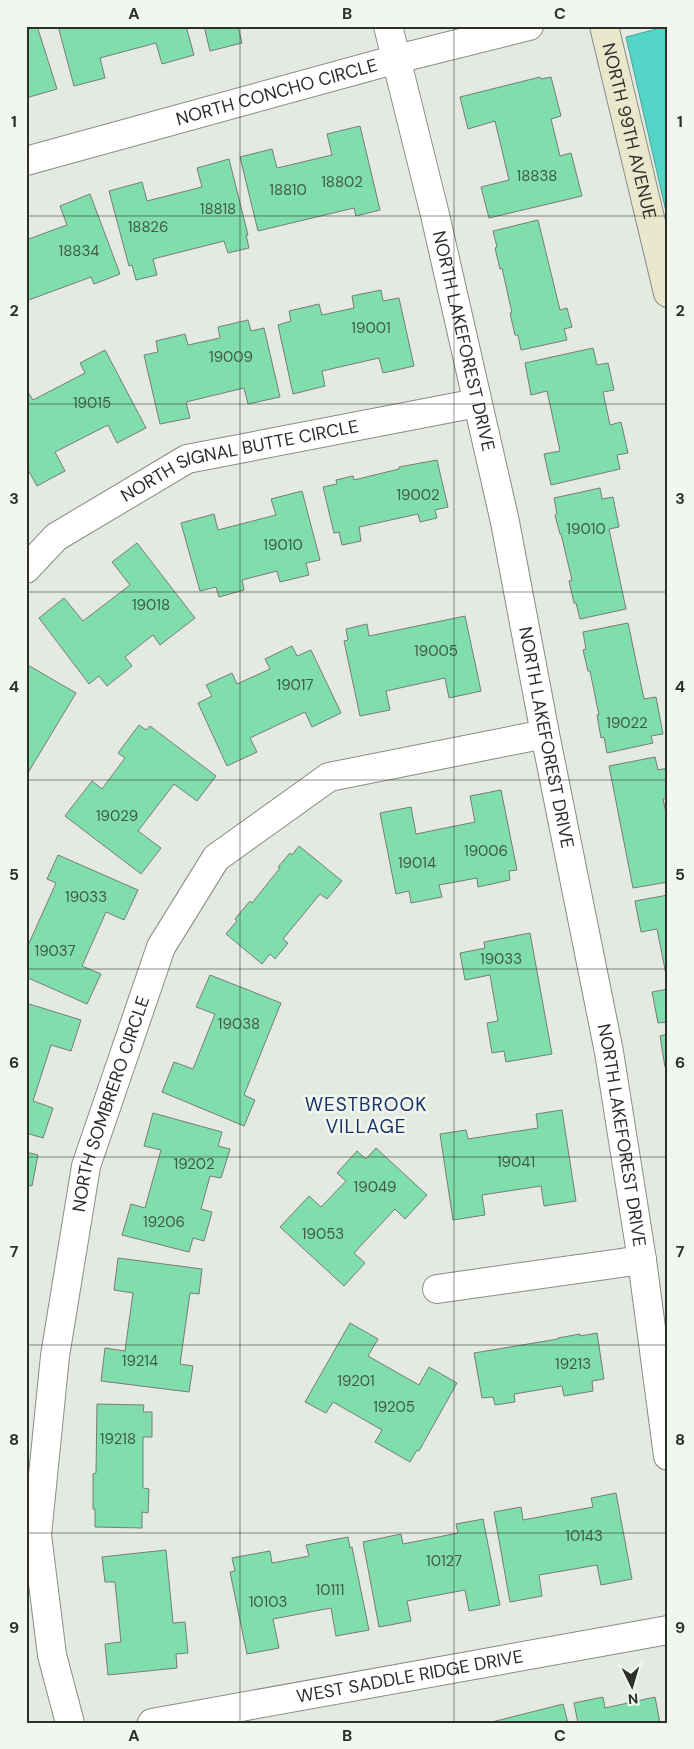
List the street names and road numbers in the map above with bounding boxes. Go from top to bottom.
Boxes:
street label: NORTH 99TH AVENUE [596,41,662,221]
street label: NORTH CONCHO CIRCLE [173,53,380,131]
street label: NORTH LAKEFOREST DRIVE [427,228,500,454]
street label: NORTH SIGNAL BUTTE CIRCLE [116,414,361,508]
street label: NORTH LAKEFOREST DRIVE [513,625,580,850]
street label: NORTH SOMBRERO CIRCLE [67,993,155,1214]
street label: NORTH LAKEFOREST DRIVE [592,1022,652,1248]
street label: WEST SADDLE RIDGE DRIVE [295,1644,525,1709]

